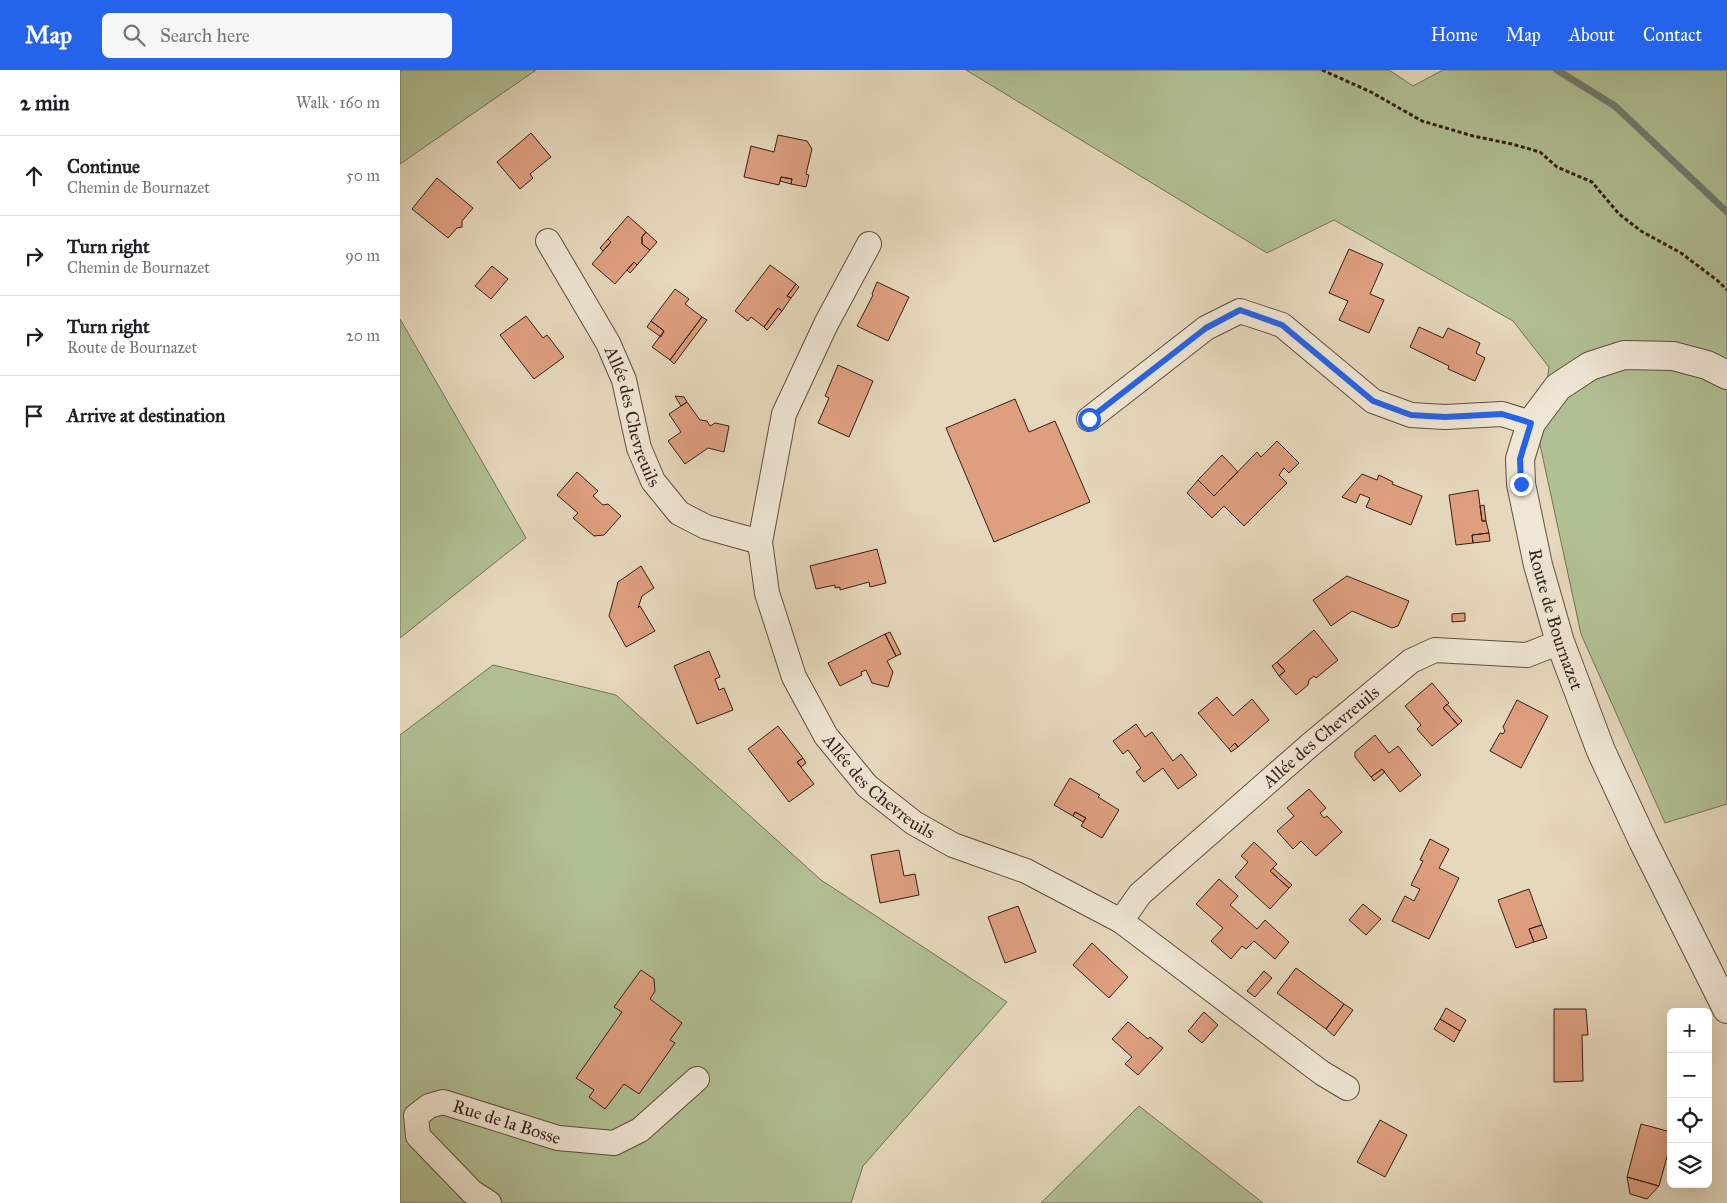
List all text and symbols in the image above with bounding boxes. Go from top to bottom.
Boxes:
search box [102,13,452,58]
text: Map [25,20,72,50]
icon: search [120,21,148,49]
text: Search here [160,24,250,47]
text: Home [1431,24,1478,46]
text: Map [1506,24,1541,46]
text: About [1569,24,1615,46]
text: Contact [1643,24,1702,46]
text: 2 min [20,90,70,116]
text: Walk · 160 m [296,93,380,112]
text: Continue [67,155,140,178]
icon: ahead [20,162,48,190]
text: 50 m [346,166,380,185]
text: Chemin de Bournazet [67,178,210,197]
text: Turn right [67,235,150,258]
icon: right [20,242,48,270]
text: 90 m [345,246,380,265]
text: Chemin de Bournazet [67,258,210,277]
text: Turn right [67,315,150,338]
icon: right [20,322,48,350]
text: 20 m [346,326,380,345]
text: Route de Bournazet [67,338,197,357]
street label: Allée des Chevreuils [599,342,665,492]
icon: arrive [20,402,48,430]
text: Arrive at destination [67,404,225,427]
route start [1078,408,1101,431]
route end [1510,473,1533,496]
street label: Route de Bournazet [1524,547,1588,693]
street label: Allée des Chevreuils [1257,681,1384,793]
street label: Allée des Chevreuils [817,729,939,844]
map controls [1667,1008,1712,1188]
button: + [1667,1008,1712,1053]
button: − [1667,1053,1712,1098]
street label: Rue de la Bosse [450,1095,564,1149]
button: locate [1667,1098,1712,1143]
button: layers [1667,1143,1712,1188]

